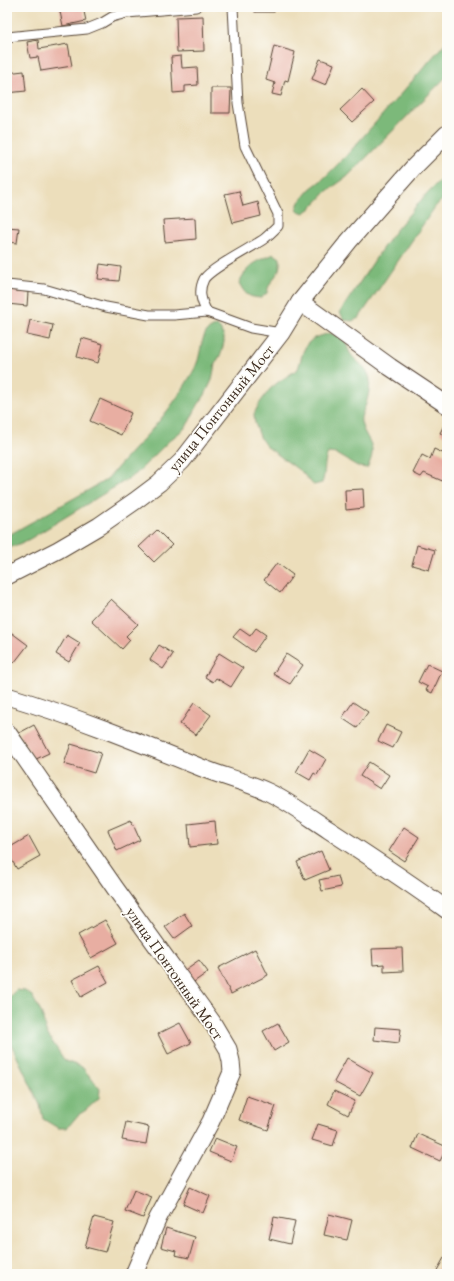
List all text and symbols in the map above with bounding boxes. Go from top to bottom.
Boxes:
street label: улица Понтонный Мост [163,340,279,476]
street label: улица Понтонный Мост [121,902,229,1044]

